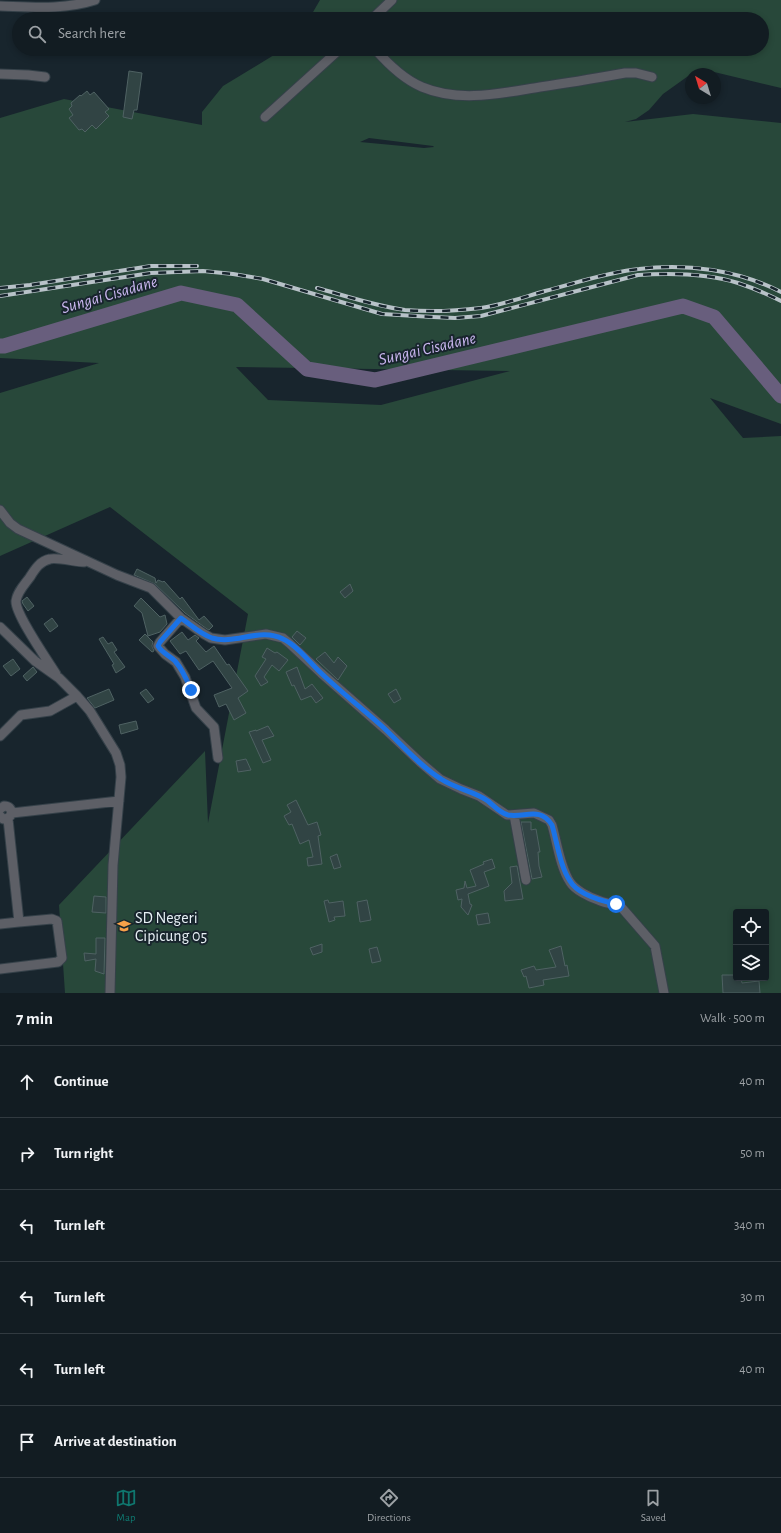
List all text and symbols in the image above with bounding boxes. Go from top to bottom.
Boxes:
search box [12,12,769,56]
icon: search [26,23,48,45]
text: Search here [58,26,126,41]
north arrow [685,68,721,104]
water label: Sungai Cisadane [59,273,159,316]
water label: Sungai Cisadane [377,329,477,368]
route end [182,681,200,699]
route start [607,895,625,913]
map controls [733,909,769,981]
button: locate [733,909,769,945]
place label: SD Negeri Cipicung 05 [135,910,207,944]
school or university icon: SD Negeri Cipicung 05 [116,918,132,934]
button: layers [733,945,769,981]
text: 7 min [16,1010,53,1027]
text: Walk · 500 m [700,1012,765,1025]
icon: ahead [16,1071,38,1093]
text: Continue [54,1074,109,1089]
text: 40 m [739,1075,765,1088]
icon: right [16,1143,38,1165]
text: Turn right [54,1146,113,1161]
text: 50 m [740,1147,765,1160]
icon: left [16,1215,38,1237]
text: Turn left [54,1218,105,1233]
text: 340 m [734,1219,765,1232]
icon: left [16,1287,38,1309]
text: Turn left [54,1290,105,1305]
text: 30 m [740,1291,765,1304]
icon: left [16,1359,38,1381]
text: Turn left [54,1362,105,1377]
text: 40 m [739,1363,765,1376]
icon: arrive [16,1431,38,1453]
text: Arrive at destination [54,1434,177,1449]
tab: Map [115,1487,137,1524]
tab: Directions [367,1487,411,1524]
tab: Saved [641,1487,666,1524]

